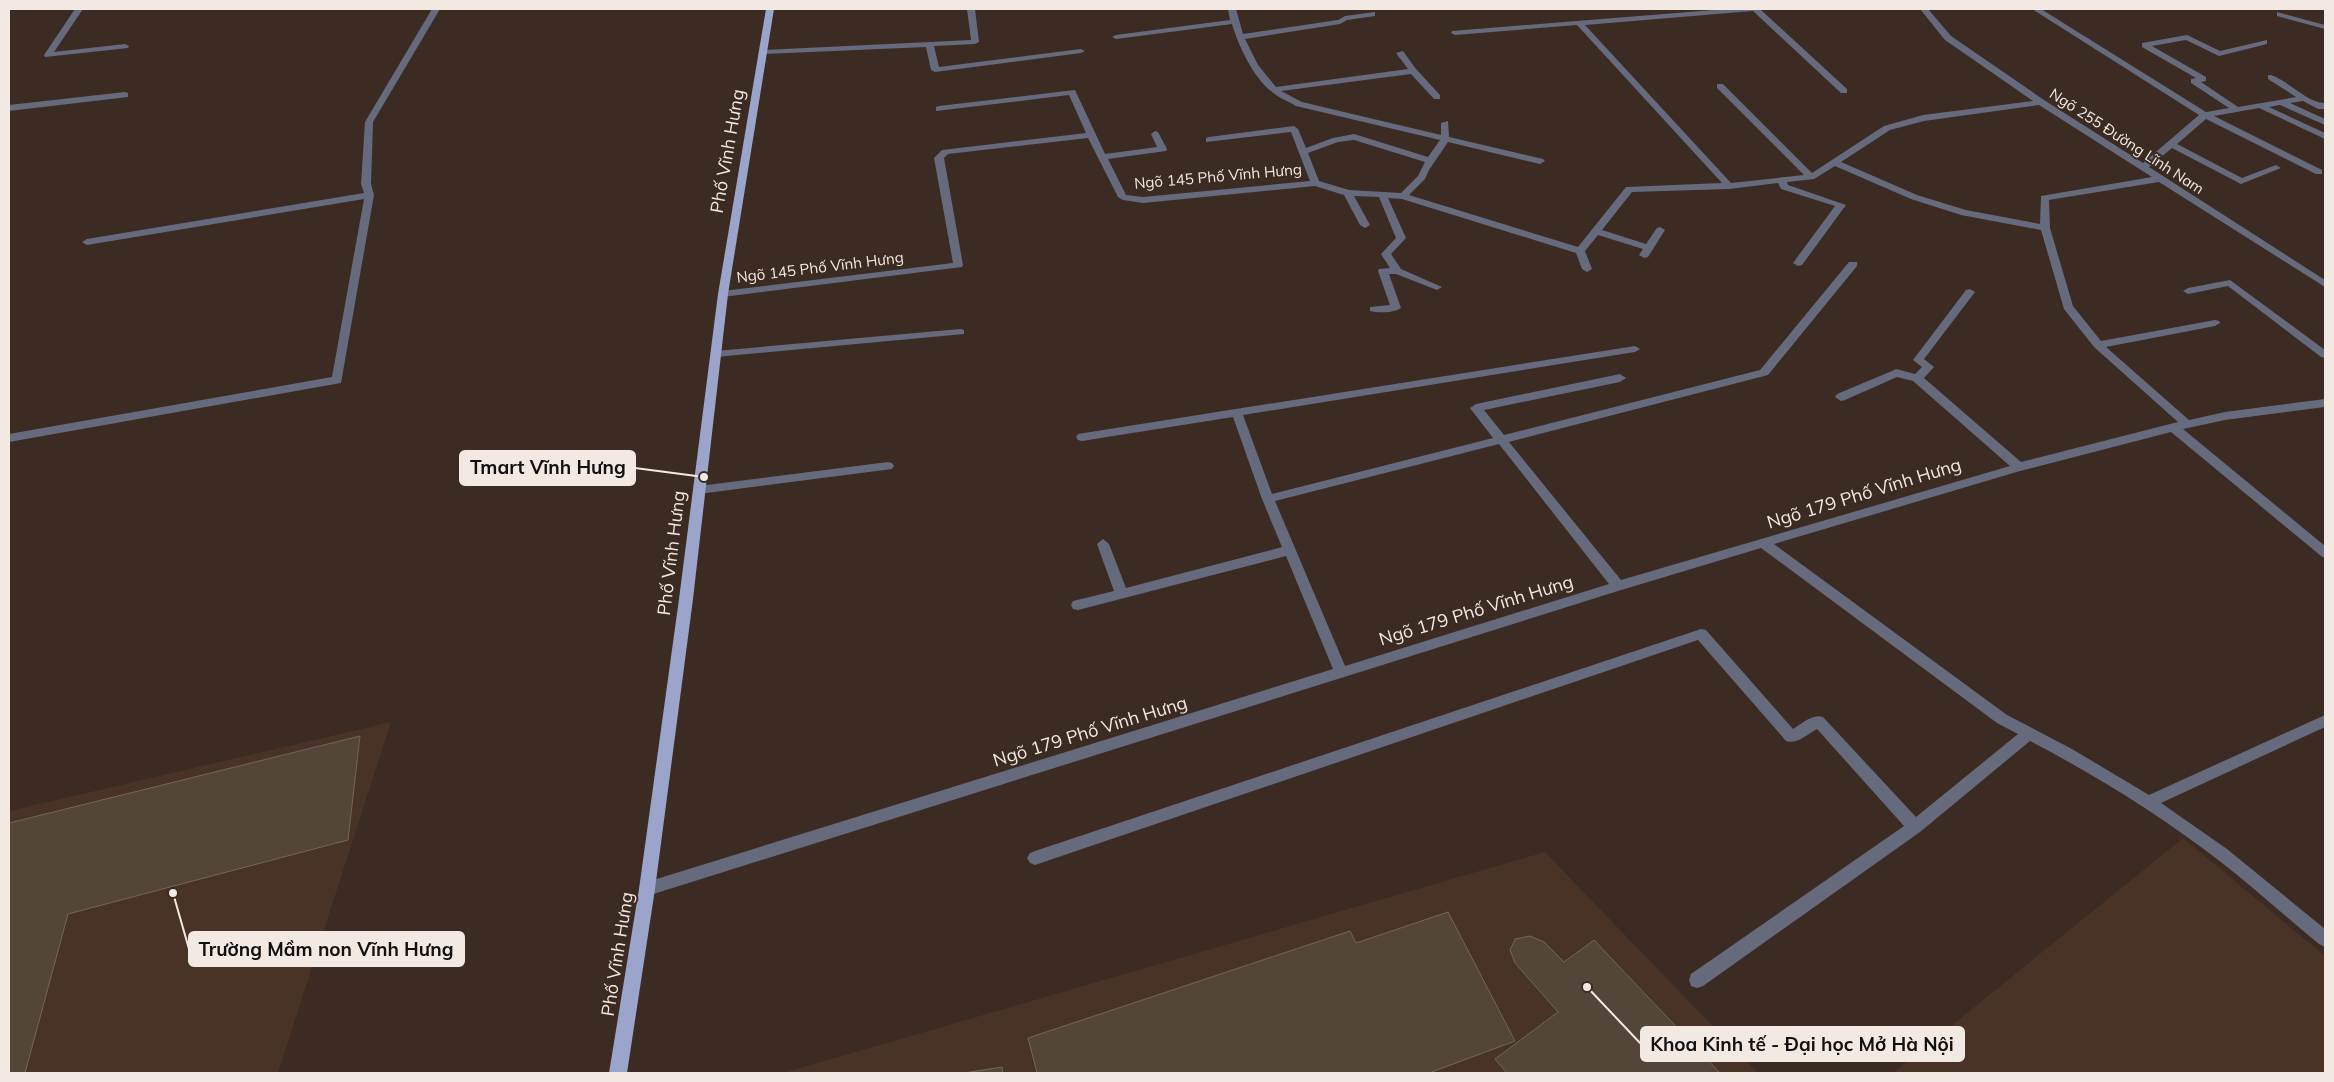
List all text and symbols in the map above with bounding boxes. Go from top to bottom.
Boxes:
street label: Ngõ 255 Đường Lĩnh Nam [2046,84,2208,198]
street label: Phố Vĩnh Hưng [705,87,749,215]
street label: Ngõ 145 Phố Vĩnh Hưng [1133,159,1303,193]
street label: Ngõ 145 Phố Vĩnh Hưng [735,247,905,287]
callout: Tmart Vĩnh Hưng [460,451,635,485]
street label: Ngõ 179 Phố Vĩnh Hưng [1764,452,1964,534]
text: Tmart Vĩnh Hưng [470,455,626,479]
street label: Phố Vĩnh Hưng [652,489,690,617]
street label: Ngõ 179 Phố Vĩnh Hưng [1376,569,1576,651]
street label: Ngõ 179 Phố Vĩnh Hưng [990,690,1190,772]
street label: Phố Vĩnh Hưng [596,890,638,1018]
callout: Trường Mầm non Vĩnh Hưng [189,932,464,966]
text: Trường Mầm non Vĩnh Hưng [199,937,454,961]
callout: Khoa Kinh tế - Đại học Mở Hà Nội [1641,1027,1964,1061]
text: Khoa Kinh tế - Đại học Mở Hà Nội [1650,1032,1954,1056]

